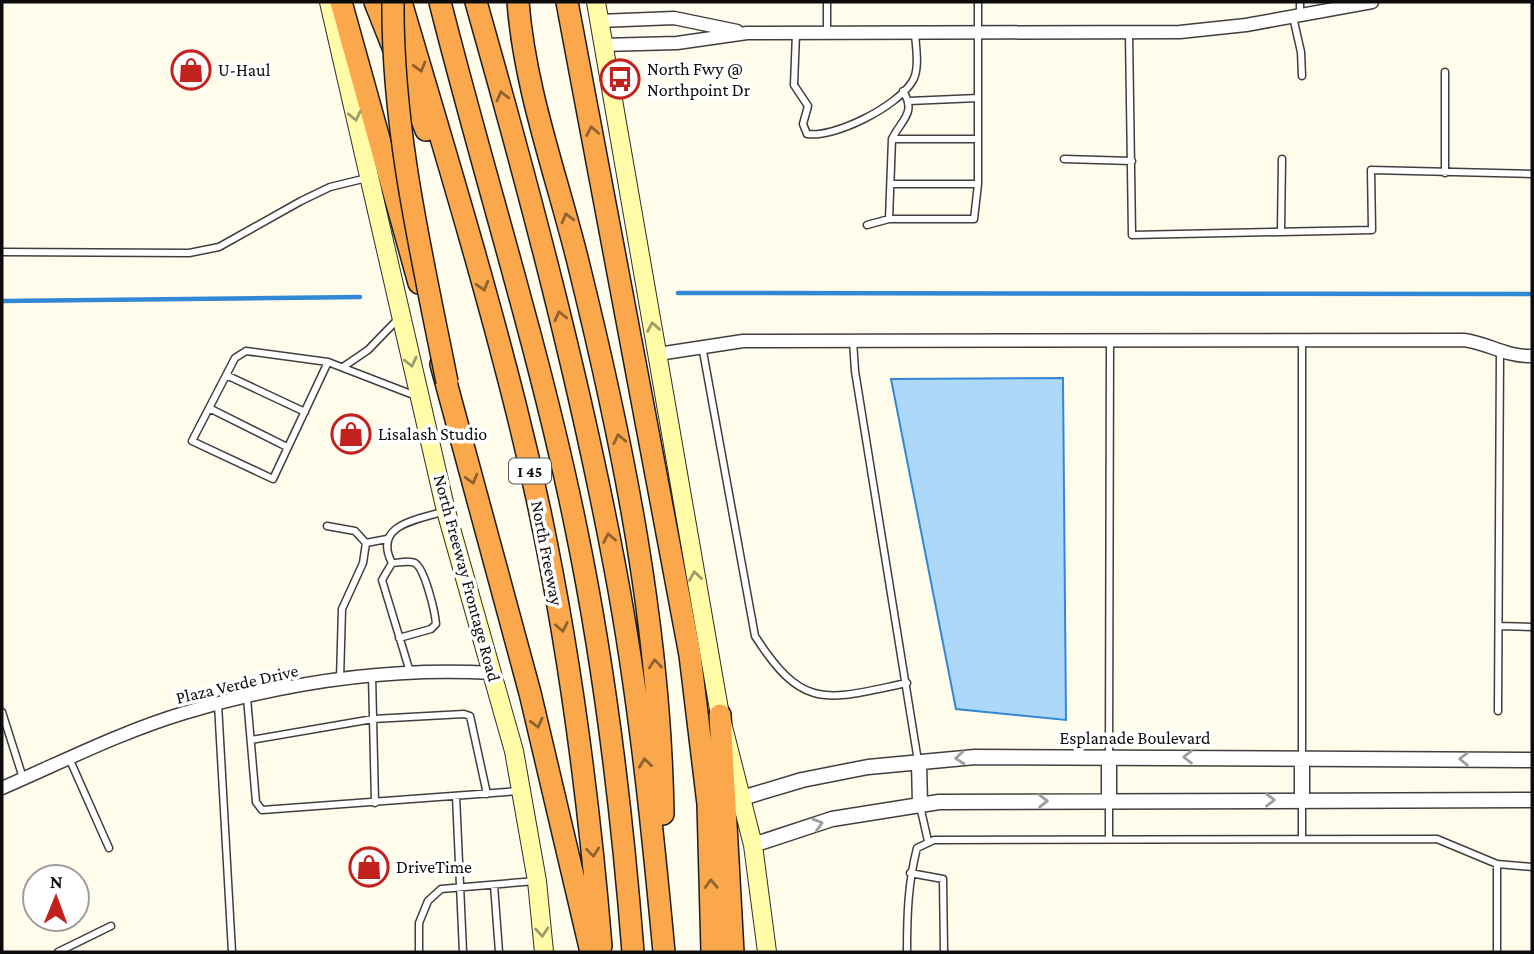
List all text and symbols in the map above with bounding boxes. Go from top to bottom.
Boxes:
shop icon: U-Haul [170,49,212,91]
bus stop icon: North Fwy @ Northpoint Dr [599,58,641,100]
place label: North Fwy @ Northpoint Dr [647,59,751,100]
place label: U-Haul [218,60,271,80]
one-way arrow [412,61,426,73]
one-way arrow [496,90,510,102]
one-way arrow [347,110,362,122]
one-way arrow [585,125,600,137]
one-way arrow [561,212,575,224]
one-way arrow [475,280,489,292]
one-way arrow [554,310,568,322]
one-way arrow [646,321,661,333]
one-way arrow [403,356,417,368]
shop icon: Lisalash Studio [330,413,372,455]
place label: Lisalash Studio [378,424,487,444]
one-way arrow [613,433,627,445]
road number: I 45 [509,458,551,484]
street label: North Freeway Frontage Road [430,472,504,684]
one-way arrow [464,473,479,485]
street label: North Freeway [527,499,567,608]
one-way arrow [603,532,618,544]
one-way arrow [688,570,703,582]
one-way arrow [554,621,569,633]
one-way arrow [648,658,663,669]
street label: Plaza Verde Drive [174,660,300,708]
one-way arrow [529,717,543,729]
street label: Esplanade Boulevard [1059,728,1211,748]
one-way arrow [1182,749,1192,765]
one-way arrow [954,750,965,765]
one-way arrow [1458,751,1469,767]
one-way arrow [637,757,652,768]
one-way arrow [1266,792,1276,808]
one-way arrow [1038,793,1049,809]
one-way arrow [811,818,823,832]
shop icon: DriveTime [348,846,390,888]
one-way arrow [585,847,600,858]
place label: DriveTime [396,857,472,877]
north arrow [21,863,91,933]
text: N [50,871,63,892]
one-way arrow [704,878,719,889]
one-way arrow [534,926,549,937]

